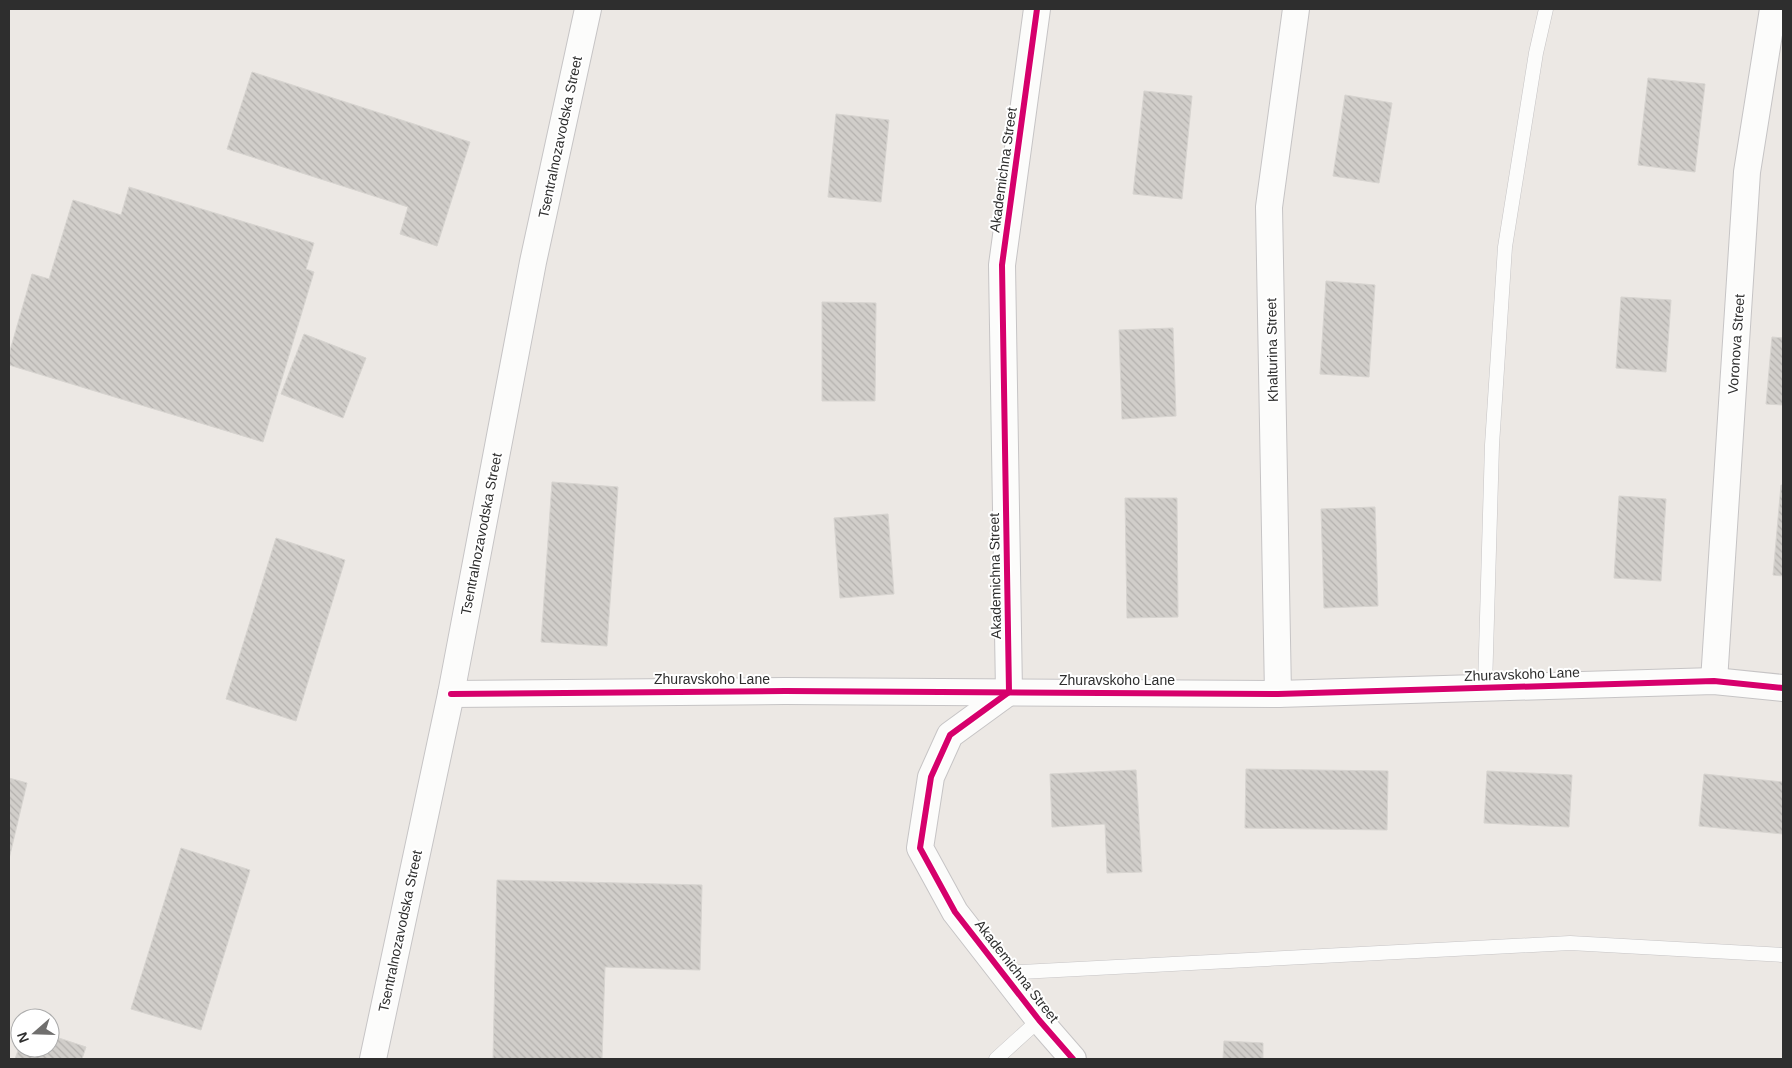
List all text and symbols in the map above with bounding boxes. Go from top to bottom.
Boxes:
street label: Tsentralnozavodska Street [535,55,585,219]
street label: Akademichna Street [986,106,1020,234]
street label: Voronova Street [1725,293,1747,395]
street label: Khalturina Street [1263,298,1281,402]
street label: Tsentralnozavodska Street [457,451,505,617]
street label: Akademichna Street [986,513,1004,639]
street label: Zhuravskoho Lane [1464,664,1580,684]
street label: Zhuravskoho Lane [654,671,770,687]
street label: Zhuravskoho Lane [1059,672,1175,688]
street label: Tsentralnozavodska Street [375,849,425,1013]
street label: Akademichna Street [972,916,1062,1026]
north arrow [10,1008,60,1058]
text: N [14,1030,32,1045]

